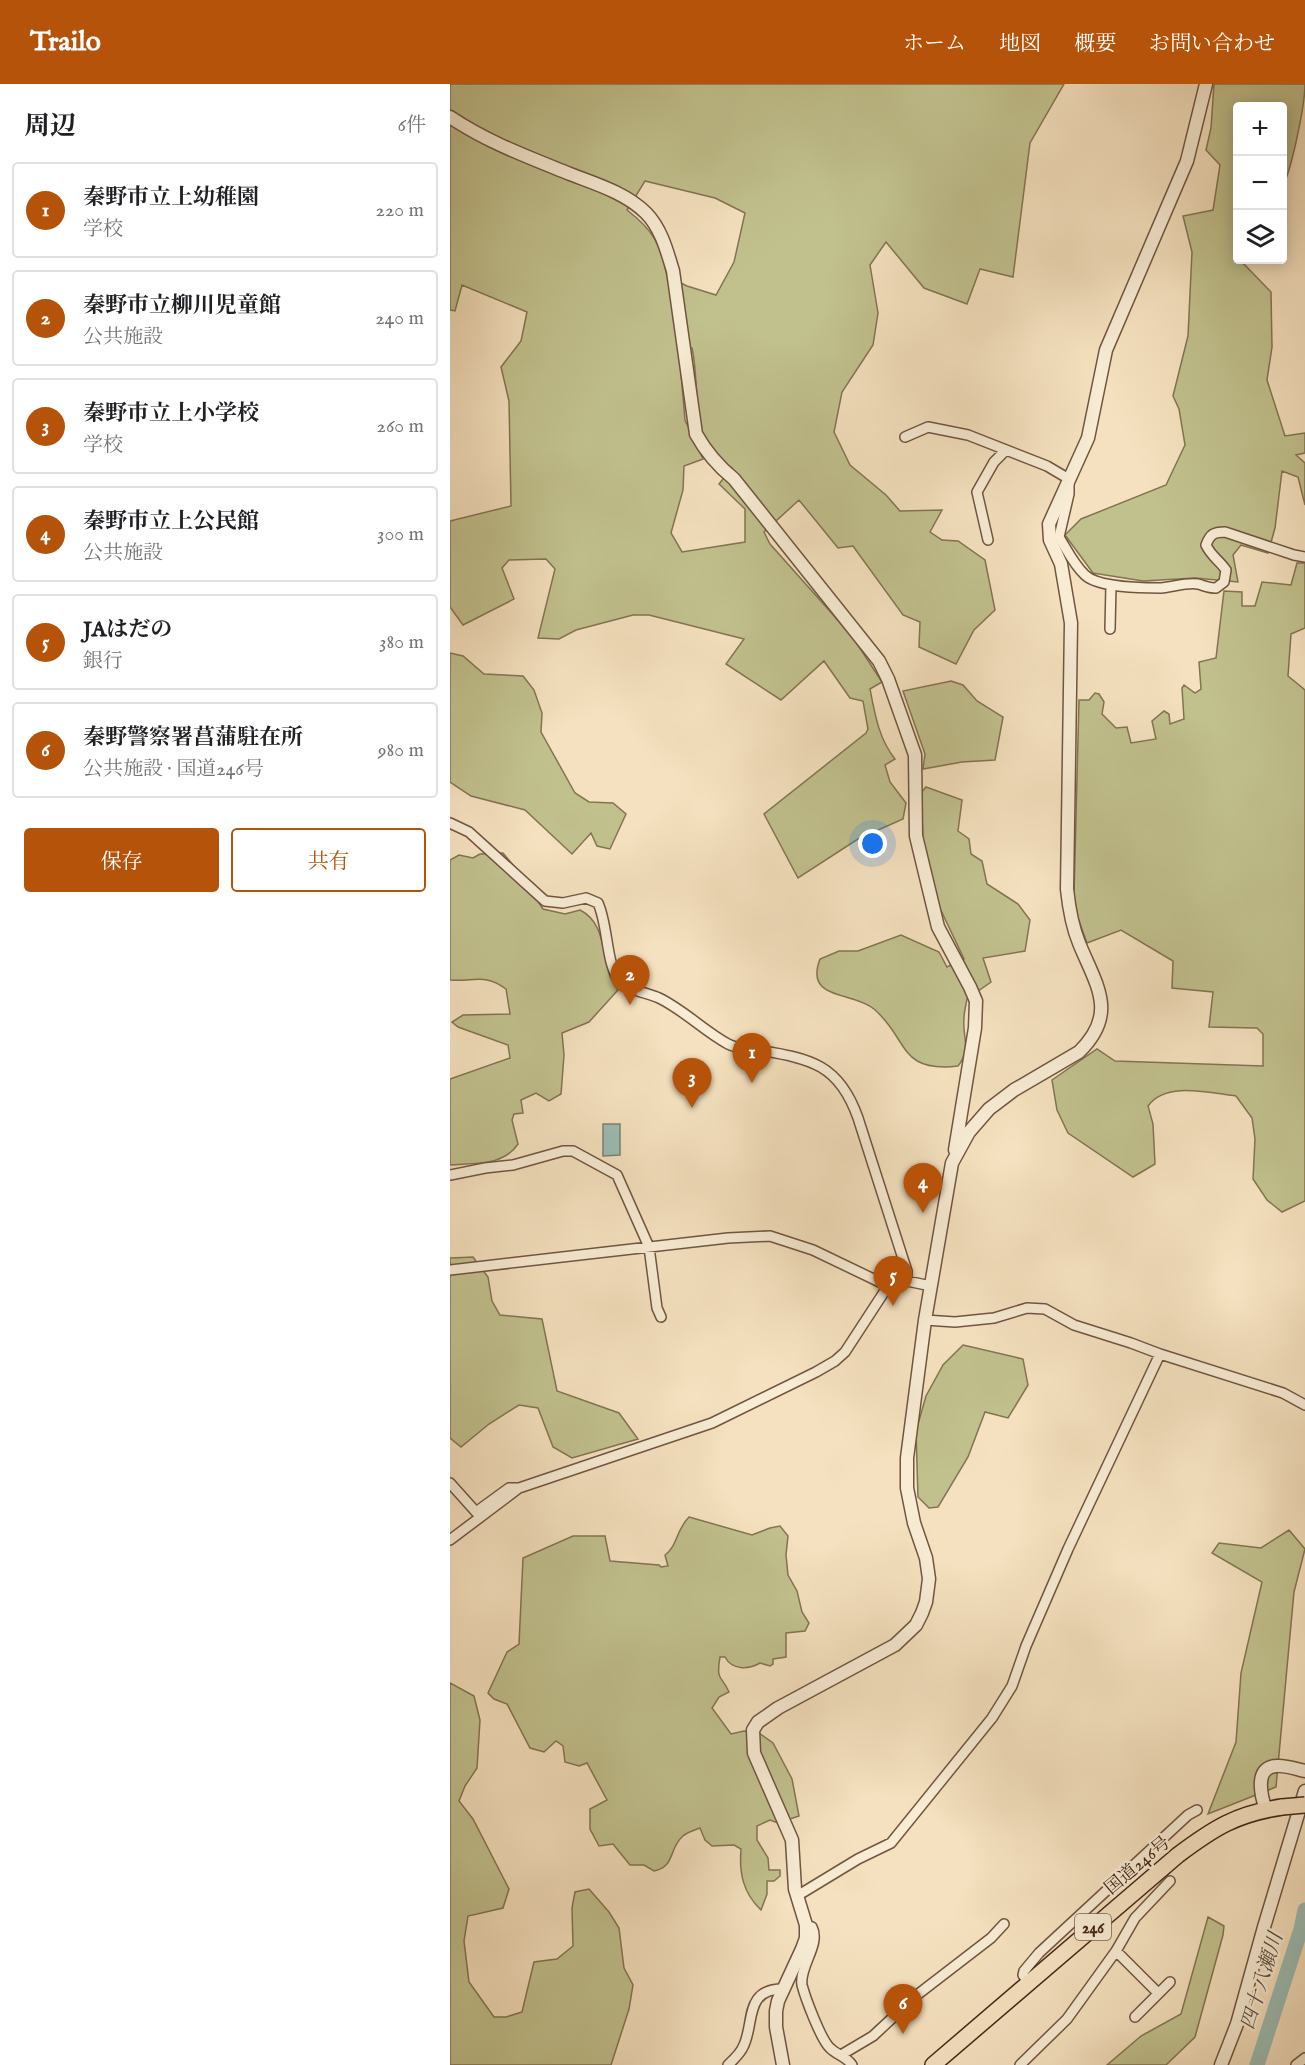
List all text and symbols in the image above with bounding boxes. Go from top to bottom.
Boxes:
text: Trailo [30,25,101,60]
text: ホーム [903,31,966,58]
text: 地図 [999,31,1041,58]
text: 概要 [1074,31,1116,58]
text: お問い合わせ [1149,31,1275,58]
map controls [1233,102,1287,264]
button: + [1233,102,1287,156]
text: 周辺 [24,110,76,143]
text: 6件 [398,113,426,138]
button: − [1233,156,1287,210]
text: 秦野市立上幼稚園 [83,184,259,212]
text: 1 [42,198,49,223]
text: 220 m [376,198,424,223]
button: layers [1233,210,1287,264]
text: 学校 [83,217,123,242]
text: 秦野市立柳川児童館 [83,292,281,320]
text: 2 [41,306,50,331]
text: 240 m [375,306,424,331]
text: 公共施設 [83,325,163,350]
text: 秦野市立上小学校 [83,400,259,428]
text: 3 [42,414,49,439]
text: 260 m [377,414,424,439]
text: 学校 [83,433,123,458]
text: 秦野市立上公民館 [83,508,259,536]
text: 4 [41,522,50,547]
text: 300 m [377,522,424,547]
text: 公共施設 [83,541,163,566]
text: JAはだの [83,616,172,644]
text: 5 [42,630,49,655]
text: 380 m [379,630,424,655]
text: 銀行 [83,649,123,674]
text: 秦野警察署菖蒲駐在所 [83,724,303,752]
text: 6 [41,738,50,763]
text: 980 m [378,738,424,763]
text: 公共施設 · 国道246号 [83,757,264,782]
button: 保存 [24,828,219,892]
button: 共有 [231,828,426,892]
your location [858,829,887,858]
pin: 2 [610,956,650,1005]
pin: 1 [732,1034,772,1083]
pin: 3 [672,1058,712,1108]
pin: 4 [904,1164,942,1213]
pin: 5 [874,1256,912,1306]
street label: 国道246号 [1100,1832,1176,1900]
road number: 246 [1075,1914,1111,1940]
water label: 四十八瀬川 [1236,1928,1290,2033]
pin: 6 [884,1984,922,2034]

